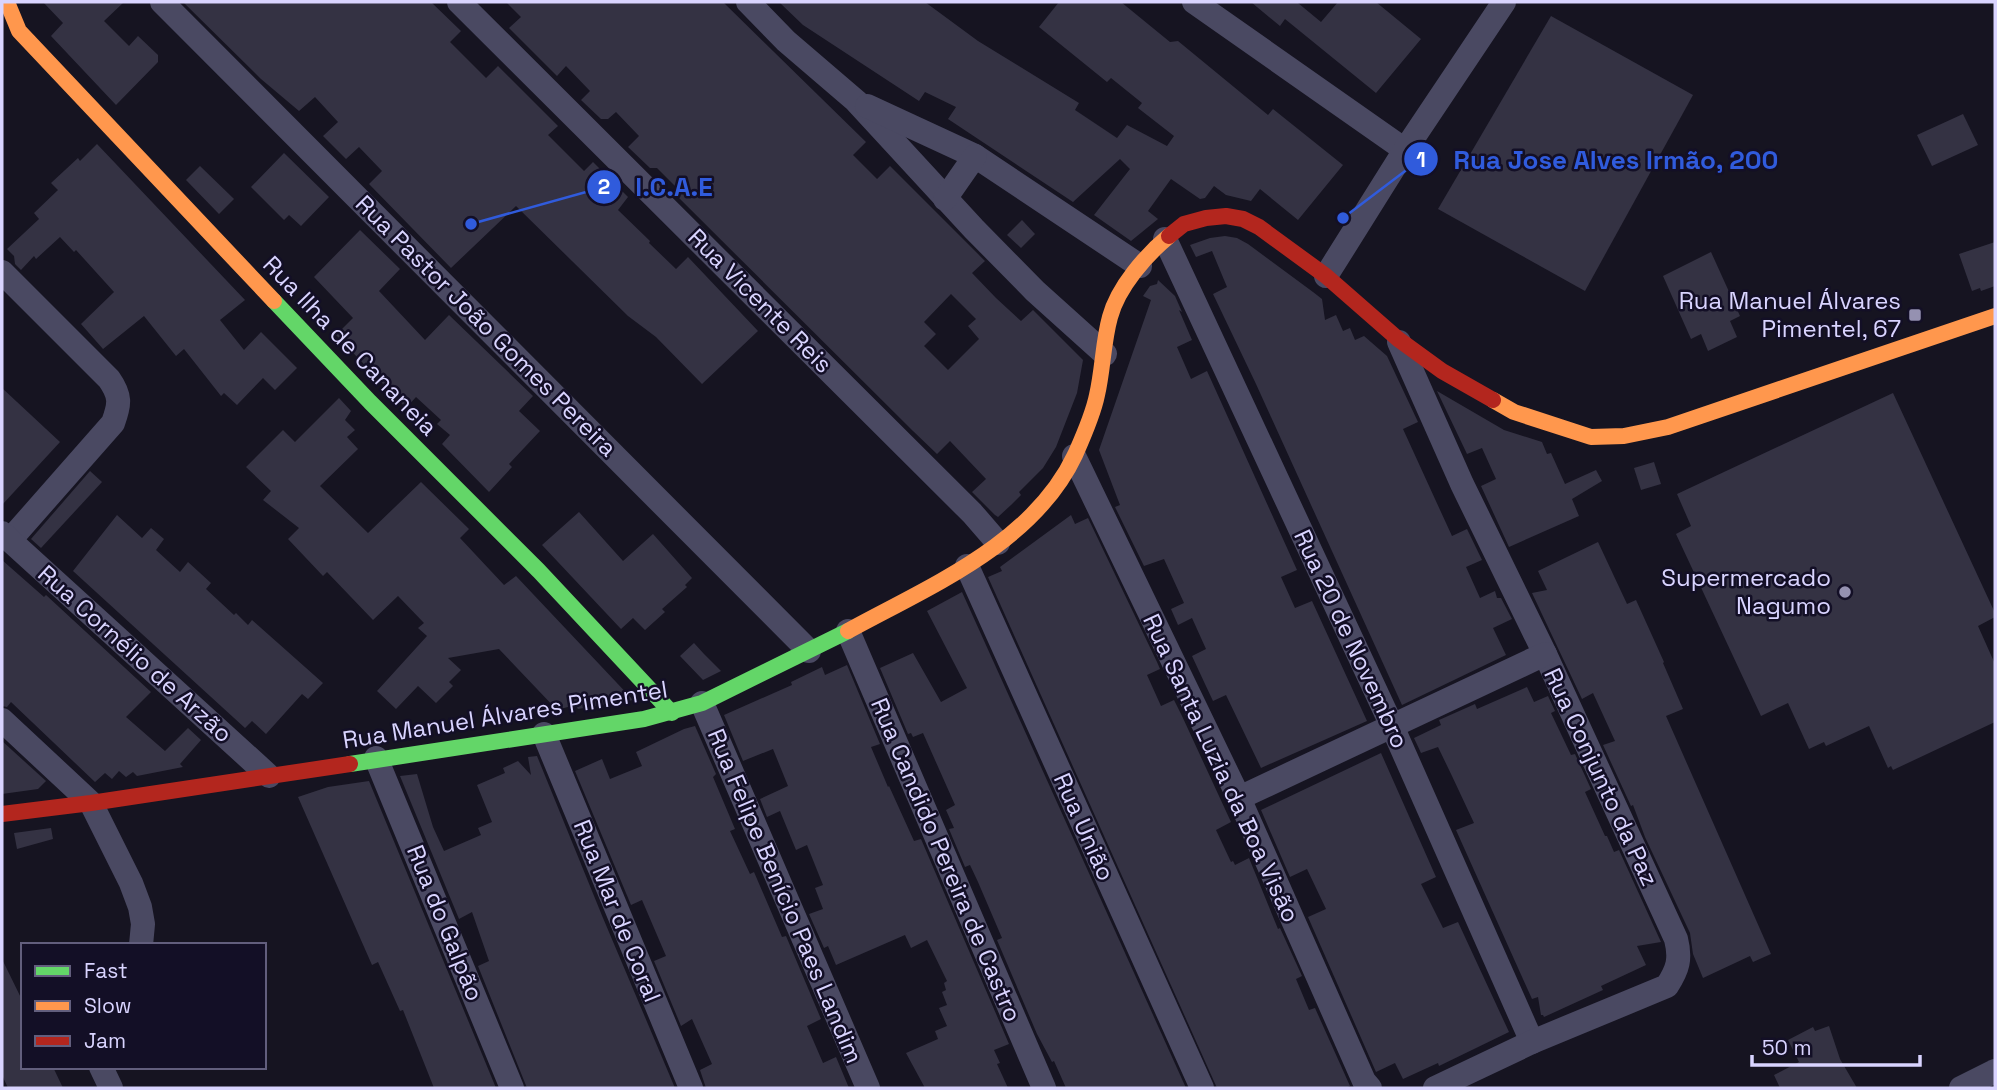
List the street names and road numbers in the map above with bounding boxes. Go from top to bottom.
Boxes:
street label: Rua Pastor João Gomes Pereira [349,188,624,463]
street label: Rua Vicente Reis [682,222,839,379]
street label: Rua Ilha de Cananeia [256,249,444,442]
street label: Rua 20 de Novembro [1287,524,1416,753]
street label: Rua Cornélio de Arzão [32,558,239,749]
street label: Rua Santa Luzia da Boa Visão [1136,609,1307,927]
street label: Rua Conjunto da Paz [1537,663,1666,891]
street label: Rua Manuel Álvares Pimentel [340,673,670,756]
street label: Rua Candido Pereira de Castro [864,693,1029,1026]
street label: Rua Felipe Benício Paes Landim [701,724,870,1068]
street label: Rua União [1047,768,1122,885]
street label: Rua Mar de Coral [567,815,668,1007]
street label: Rua do Galpão [400,840,491,1005]

